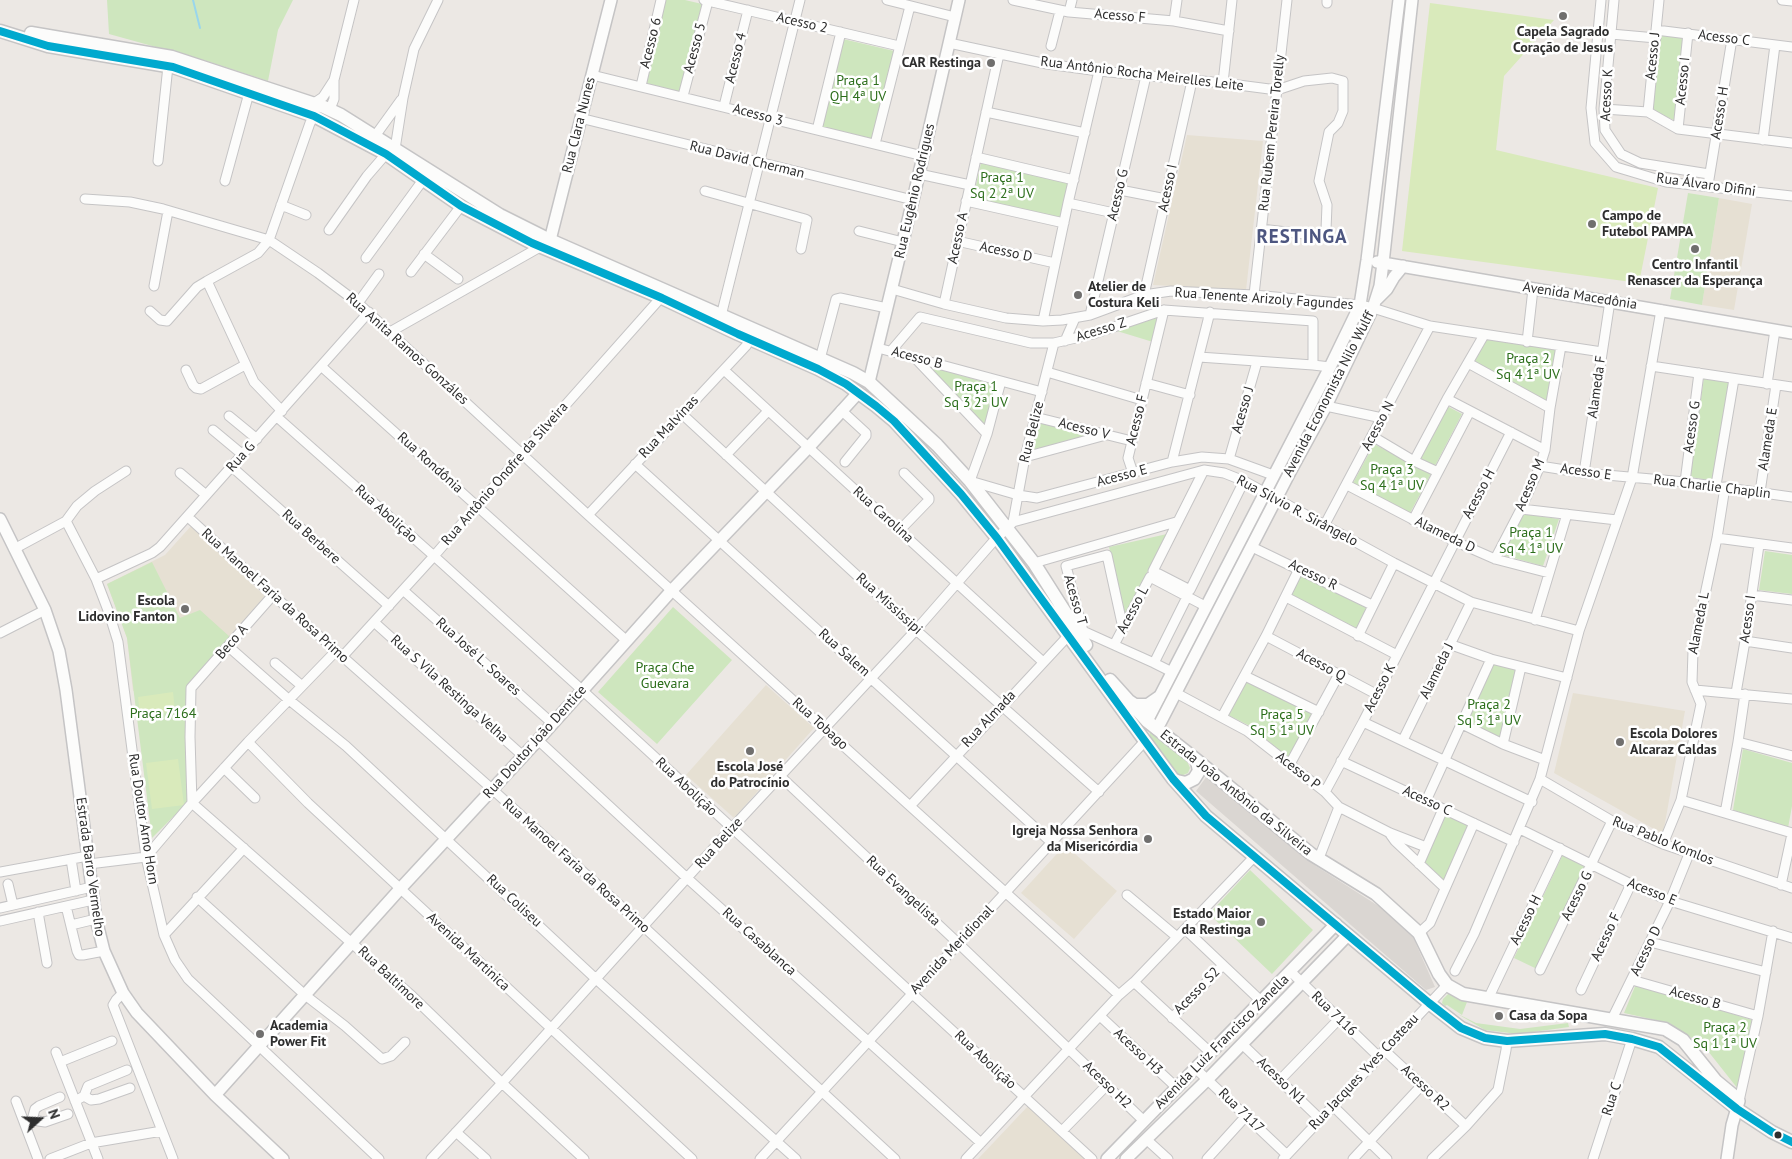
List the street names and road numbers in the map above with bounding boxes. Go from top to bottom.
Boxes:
street label: Acesso F [1094,5,1146,27]
street label: Acesso 2 [775,9,829,37]
street label: Acesso 6 [637,16,665,70]
street label: Acesso 5 [680,21,710,75]
street label: Acesso C [1697,26,1751,50]
street label: Acesso 4 [722,31,750,85]
street label: Acesso J [1642,31,1664,81]
street label: Rua Antônio Rocha Meirelles Leite [1039,53,1245,95]
street label: Rua Rubem Pereira Torelly [1255,54,1289,212]
street label: Acesso I [1672,56,1694,106]
street label: Acesso K [1597,68,1617,122]
street label: Rua Clara Nunes [559,75,599,175]
street label: Acesso H [1708,85,1732,141]
street label: Acesso 3 [731,100,785,130]
street label: Rua Eugênio Rodrigues [891,122,939,260]
street label: Rua David Cherman [688,138,806,182]
street label: Acesso I [1155,163,1181,213]
street label: Acesso G [1104,167,1132,223]
street label: Rua Álvaro Difini [1655,170,1757,200]
street label: Acesso A [944,211,972,265]
street label: Acesso D [978,238,1034,266]
street label: Avenida Macedônia [1522,279,1638,313]
street label: Rua Tenente Arizoly Fagundes [1174,284,1354,314]
street label: Rua Anita Ramos Gonzáles [342,290,472,408]
street label: Avenida Economista Nilo Wulff [1280,308,1378,480]
street label: Acesso Z [1074,314,1128,346]
street label: Acesso B [890,343,944,373]
street label: Alameda F [1584,355,1610,419]
street label: Acesso J [1228,385,1258,435]
street label: Rua Malvinas [636,392,702,462]
street label: Acesso F [1123,393,1151,447]
street label: Acesso N [1358,398,1398,454]
street label: Rua Antônio Onofre da Silveira [438,399,572,549]
street label: Rua Belize [1016,400,1048,464]
street label: Acesso G [1680,400,1704,454]
street label: Alameda E [1755,406,1781,472]
street label: Acesso V [1057,415,1111,443]
street label: Rua Rondônia [394,429,466,497]
street label: Rua G [223,438,259,476]
street label: Acesso M [1511,456,1549,514]
street label: Acesso E [1559,460,1613,484]
street label: Acesso E [1095,461,1149,491]
street label: Acesso H [1459,466,1499,522]
street label: Rua Charlie Chaplin [1652,471,1772,503]
street label: Rua Sílvio R. Sirângelo [1233,472,1361,550]
street label: Rua Abolição [351,482,421,546]
street label: Rua Carolina [849,483,917,547]
street label: Rua Berbere [278,506,344,568]
street label: Alameda D [1412,513,1478,557]
street label: Rua Manoel Faria da Rosa Primo [198,525,352,667]
street label: Acesso R [1286,556,1340,594]
street label: Rua Mississipi [852,570,926,638]
street label: Acesso T [1060,573,1090,627]
street label: Acesso L [1114,583,1152,637]
street label: Alameda L [1685,590,1713,656]
street label: Acesso I [1736,594,1760,644]
street label: Rua José L. Soares [432,615,524,699]
street label: Beco A [212,621,252,663]
street label: Rua Salem [815,626,873,680]
street label: Rua S Vila Restinga Velha [387,632,511,746]
street label: Alameda J [1416,640,1458,702]
street label: Acesso Q [1293,645,1349,685]
street label: Acesso K [1361,661,1399,715]
street label: Rua Doutor João Dentice [480,682,590,802]
street label: Rua Almada [958,687,1020,751]
street label: Rua Tobago [789,695,851,753]
street label: Estrada João Antônio da Silveira [1156,726,1316,860]
street label: Acesso P [1272,748,1324,794]
street label: Rua Doutor Arno Horn [124,752,162,886]
street label: Rua Abolição [652,754,720,820]
street label: Acesso C [1400,782,1454,820]
street label: Rua Manoel Faria da Rosa Primo [499,795,653,937]
street label: Estrada Barro Vermelho [72,796,108,938]
street label: Rua Pablo Komlos [1610,813,1716,869]
street label: Rua Belize [692,814,746,872]
street label: Rua Evangelista [862,852,944,930]
street label: Acesso G [1558,869,1596,923]
street label: Rua Coliseu [483,871,545,931]
street label: Acesso E [1625,875,1679,909]
street label: Acesso H [1507,892,1545,948]
street label: Avenida Meridional [907,902,997,998]
street label: Rua Casablanca [719,904,799,980]
street label: Avenida Martinica [423,909,513,995]
street label: Acesso F [1588,910,1624,964]
street label: Acesso D [1627,923,1665,979]
street label: Rua Baltimore [354,943,428,1013]
street label: Acesso S2 [1170,964,1224,1018]
street label: Avenida Luiz Francisco Zanella [1151,971,1293,1113]
street label: Acesso B [1668,983,1722,1013]
street label: Rua 7116 [1308,988,1360,1040]
street label: Rua Jacques Yves Costeau [1306,1010,1422,1134]
street label: Acesso H3 [1110,1025,1166,1079]
street label: Rua Abolição [951,1027,1019,1093]
street label: Acesso N1 [1253,1054,1309,1108]
street label: Acesso H2 [1079,1058,1135,1112]
street label: Acesso R2 [1397,1061,1453,1115]
street label: Rua C [1599,1080,1625,1118]
street label: Rua 7117 [1215,1085,1267,1137]

